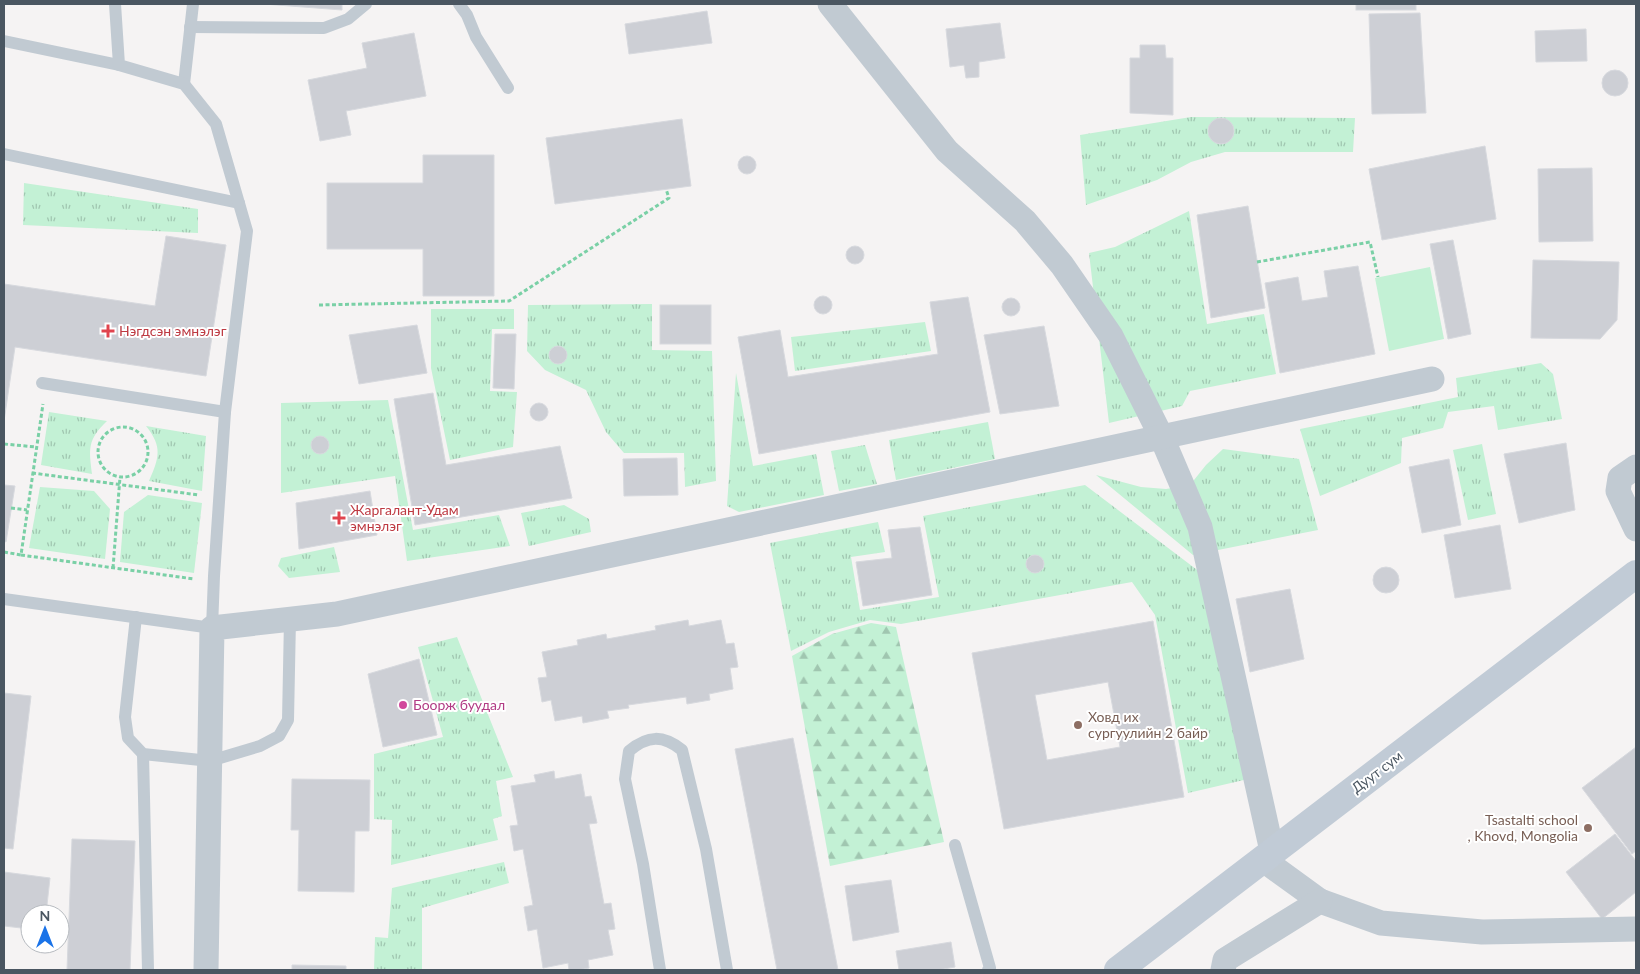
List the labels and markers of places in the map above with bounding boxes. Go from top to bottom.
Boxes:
place label: Нэгдсэн эмнэлэг [119,322,227,339]
marker: Нэгдсэн эмнэлэг [101,324,115,338]
place label: Жаргалант-Удам эмнэлэг [350,501,459,534]
marker: Жаргалант-Удам эмнэлэг [332,511,346,525]
place label: Боорж буудал [413,696,505,713]
marker: Боорж буудал [397,699,409,711]
place label: Ховд их сургуулийн 2 байр [1088,708,1208,741]
marker: Ховд их сургуулийн 2 байр [1072,719,1084,731]
place label: Tsastalti school , Khovd, Mongolia [1468,811,1578,844]
marker: Tsastalti school , Khovd, Mongolia [1582,822,1594,834]

